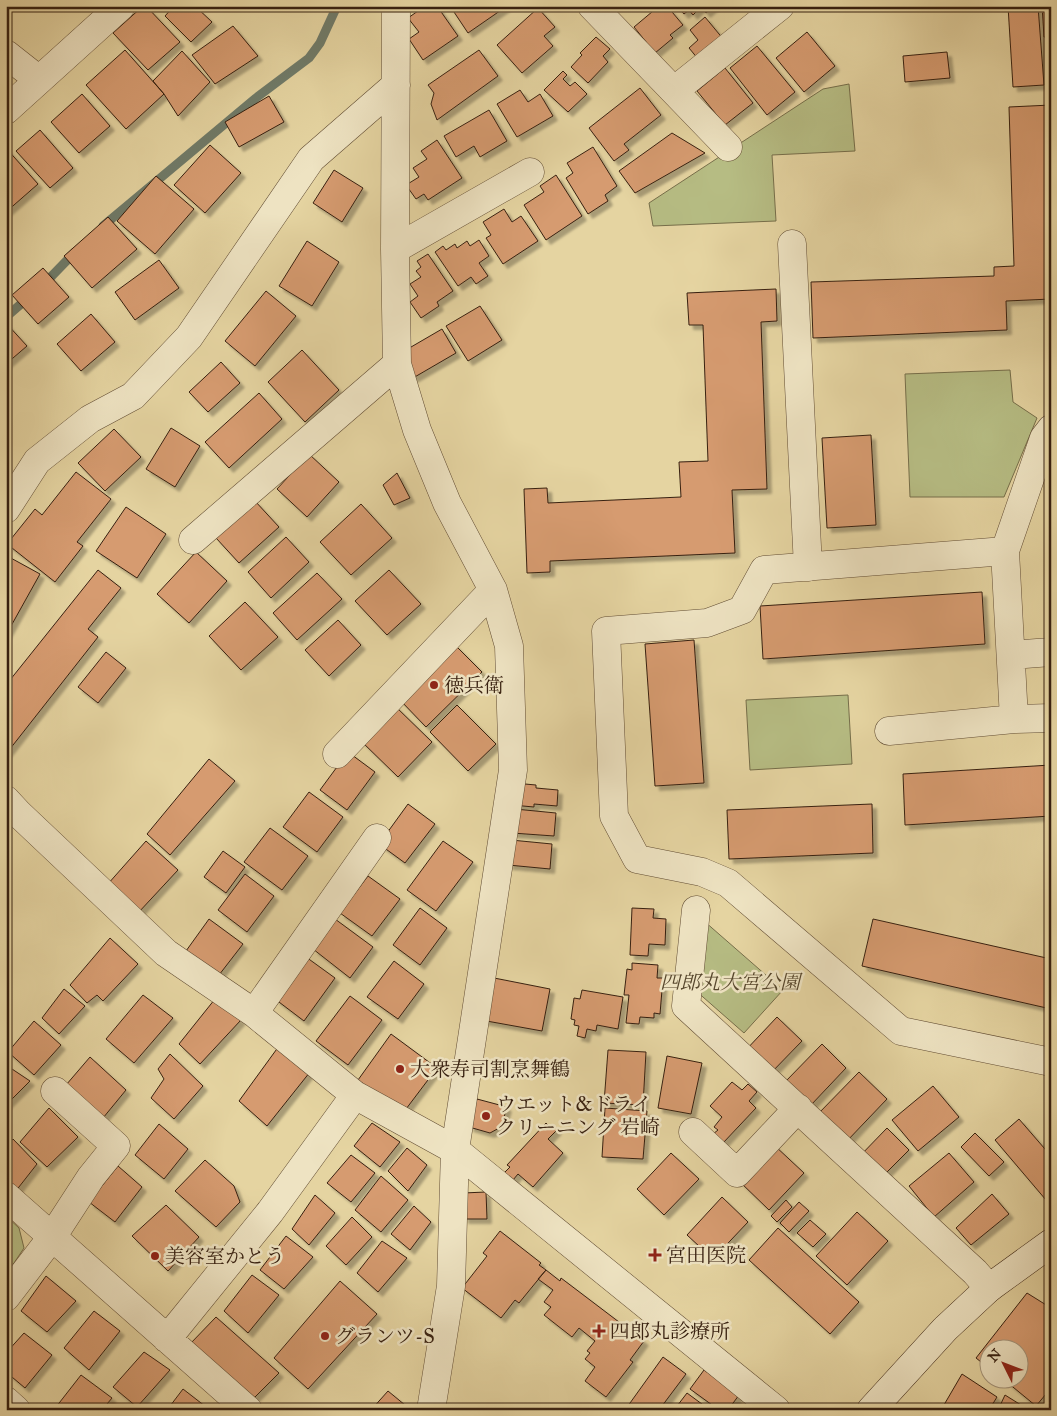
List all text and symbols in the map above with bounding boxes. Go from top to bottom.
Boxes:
place label: 徳兵衛 [444,673,504,697]
marker: 徳兵衛 [428,679,440,691]
park label: 四郎丸大宮公園 [660,970,803,994]
place label: 大衆寿司割烹舞鶴 [410,1057,570,1081]
marker: 大衆寿司割烹舞鶴 [394,1063,406,1075]
place label: ウエット&ドライ クリーニング 岩崎 [496,1092,660,1139]
marker: ウエット&ドライ クリーニング 岩崎 [480,1110,492,1122]
place label: 宮田医院 [666,1243,746,1267]
place label: 美容室かとう [165,1244,285,1268]
marker: 宮田医院 [648,1248,662,1262]
marker: 美容室かとう [149,1250,161,1262]
place label: 四郎丸診療所 [610,1319,730,1343]
place label: グランツ-S [335,1324,435,1348]
marker: 四郎丸診療所 [592,1324,606,1338]
marker: グランツ-S [319,1330,331,1342]
north arrow [980,1338,1030,1388]
text: N [984,1345,1005,1366]

